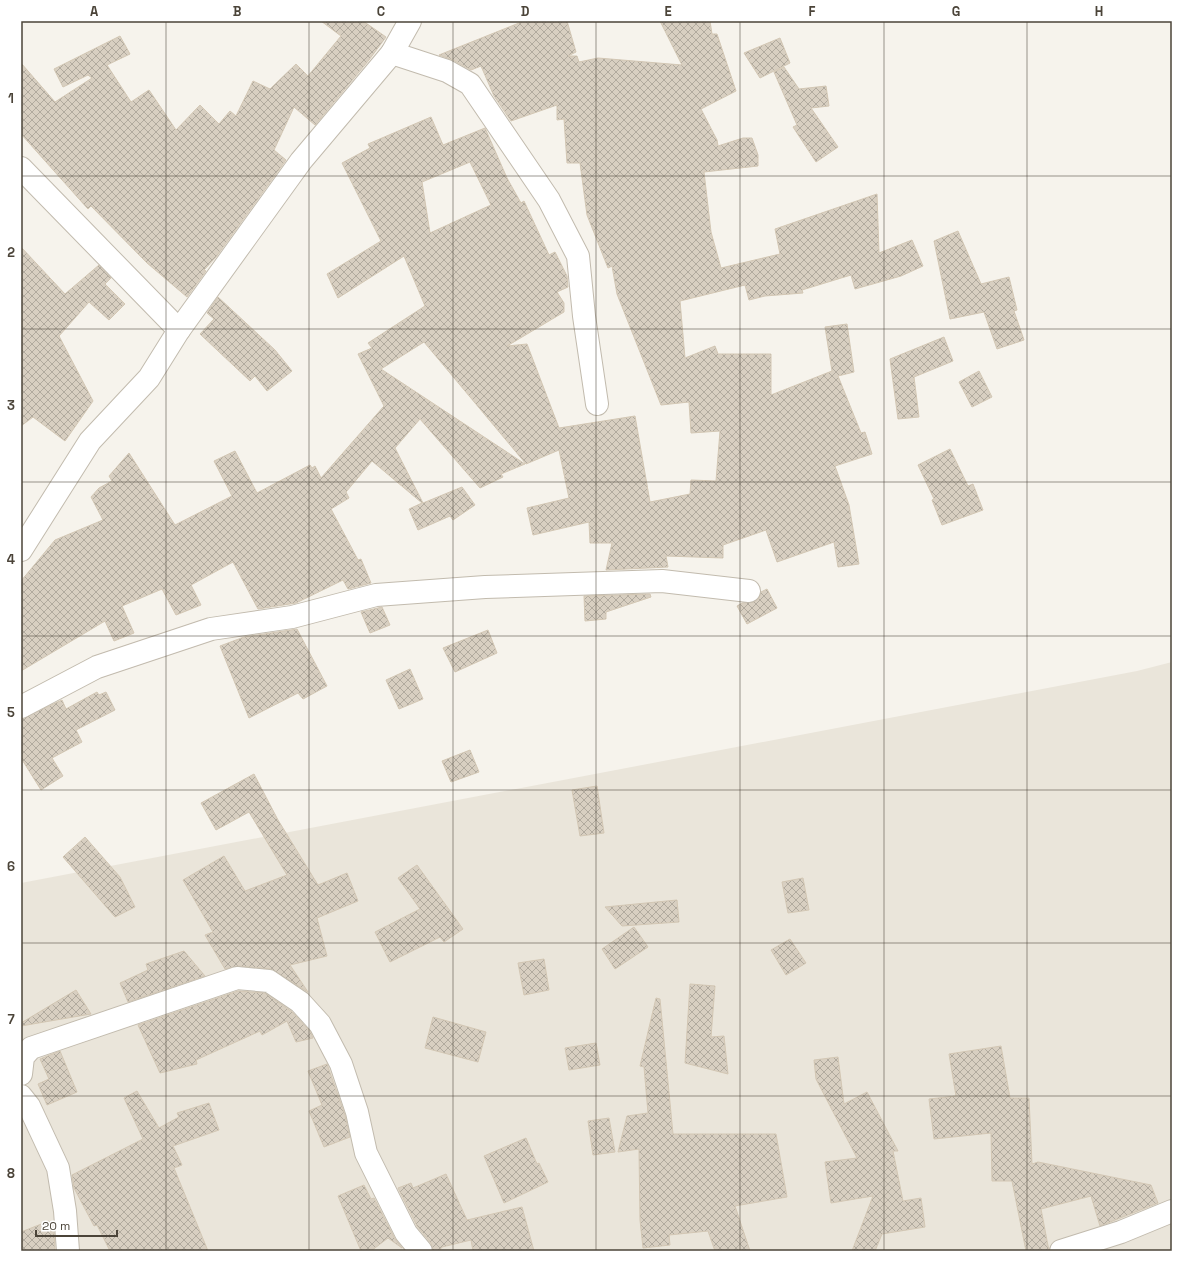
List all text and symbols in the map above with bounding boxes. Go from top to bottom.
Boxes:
text: A [90,3,99,20]
text: B [233,3,242,20]
text: C [377,3,385,20]
text: D [521,3,530,20]
text: E [664,3,672,20]
text: F [809,3,816,20]
text: G [952,3,960,20]
text: H [1095,3,1103,20]
text: 1 [8,90,14,107]
text: 2 [7,244,15,261]
text: 3 [7,397,15,414]
text: 4 [7,551,15,568]
text: 5 [7,704,15,721]
text: 6 [7,858,15,875]
text: 7 [7,1011,15,1028]
text: 8 [7,1165,15,1182]
scale bar [36,1212,117,1238]
text: 20 m [42,1218,70,1234]

